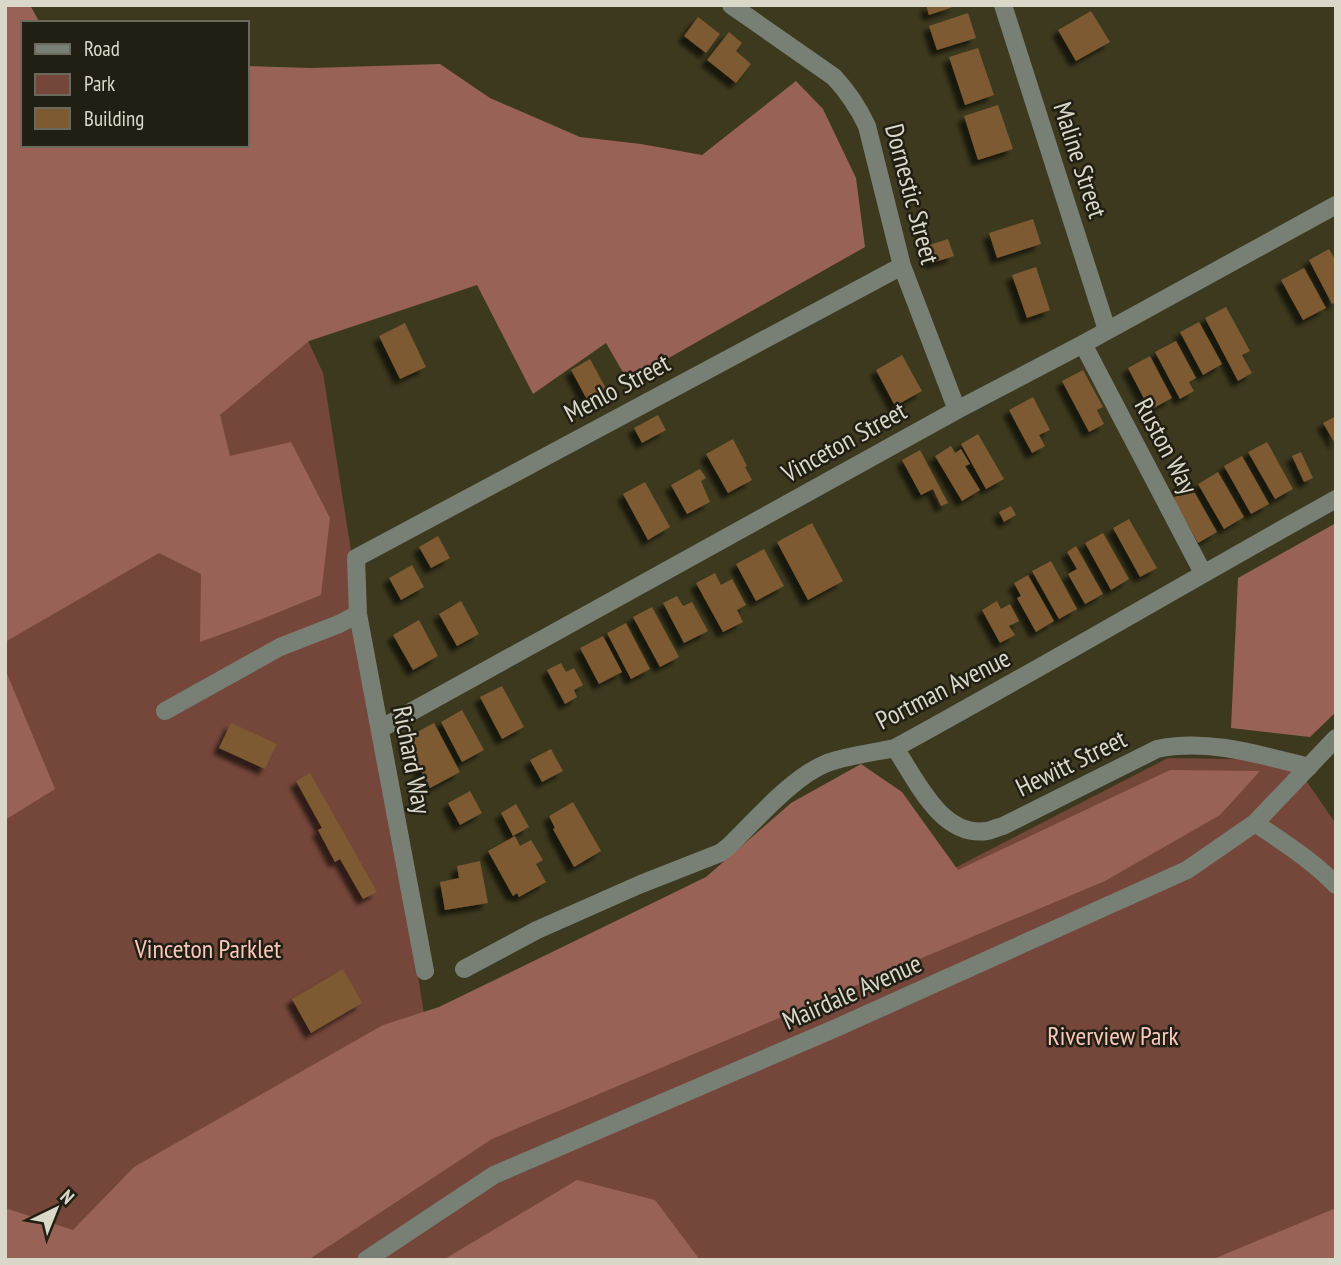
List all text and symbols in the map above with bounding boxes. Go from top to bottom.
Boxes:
legend [21,21,248,147]
text: Road [84,35,120,62]
text: Park [84,70,115,97]
street label: Maline Street [1046,98,1115,222]
text: Building [84,105,144,132]
street label: Dornestic Street [878,120,947,268]
street label: Menlo Street [558,346,675,429]
street label: Ruston Way [1127,392,1206,500]
street label: Vinceton Street [775,394,912,490]
street label: Portman Avenue [870,641,1015,736]
street label: Richard Way [386,703,439,817]
street label: Hewitt Street [1010,722,1132,803]
park label: Vinceton Parklet [134,932,281,965]
street label: Mairdale Avenue [777,946,926,1037]
park label: Riverview Park [1047,1019,1179,1052]
north arrow [21,1174,91,1244]
text: N [56,1184,80,1209]

